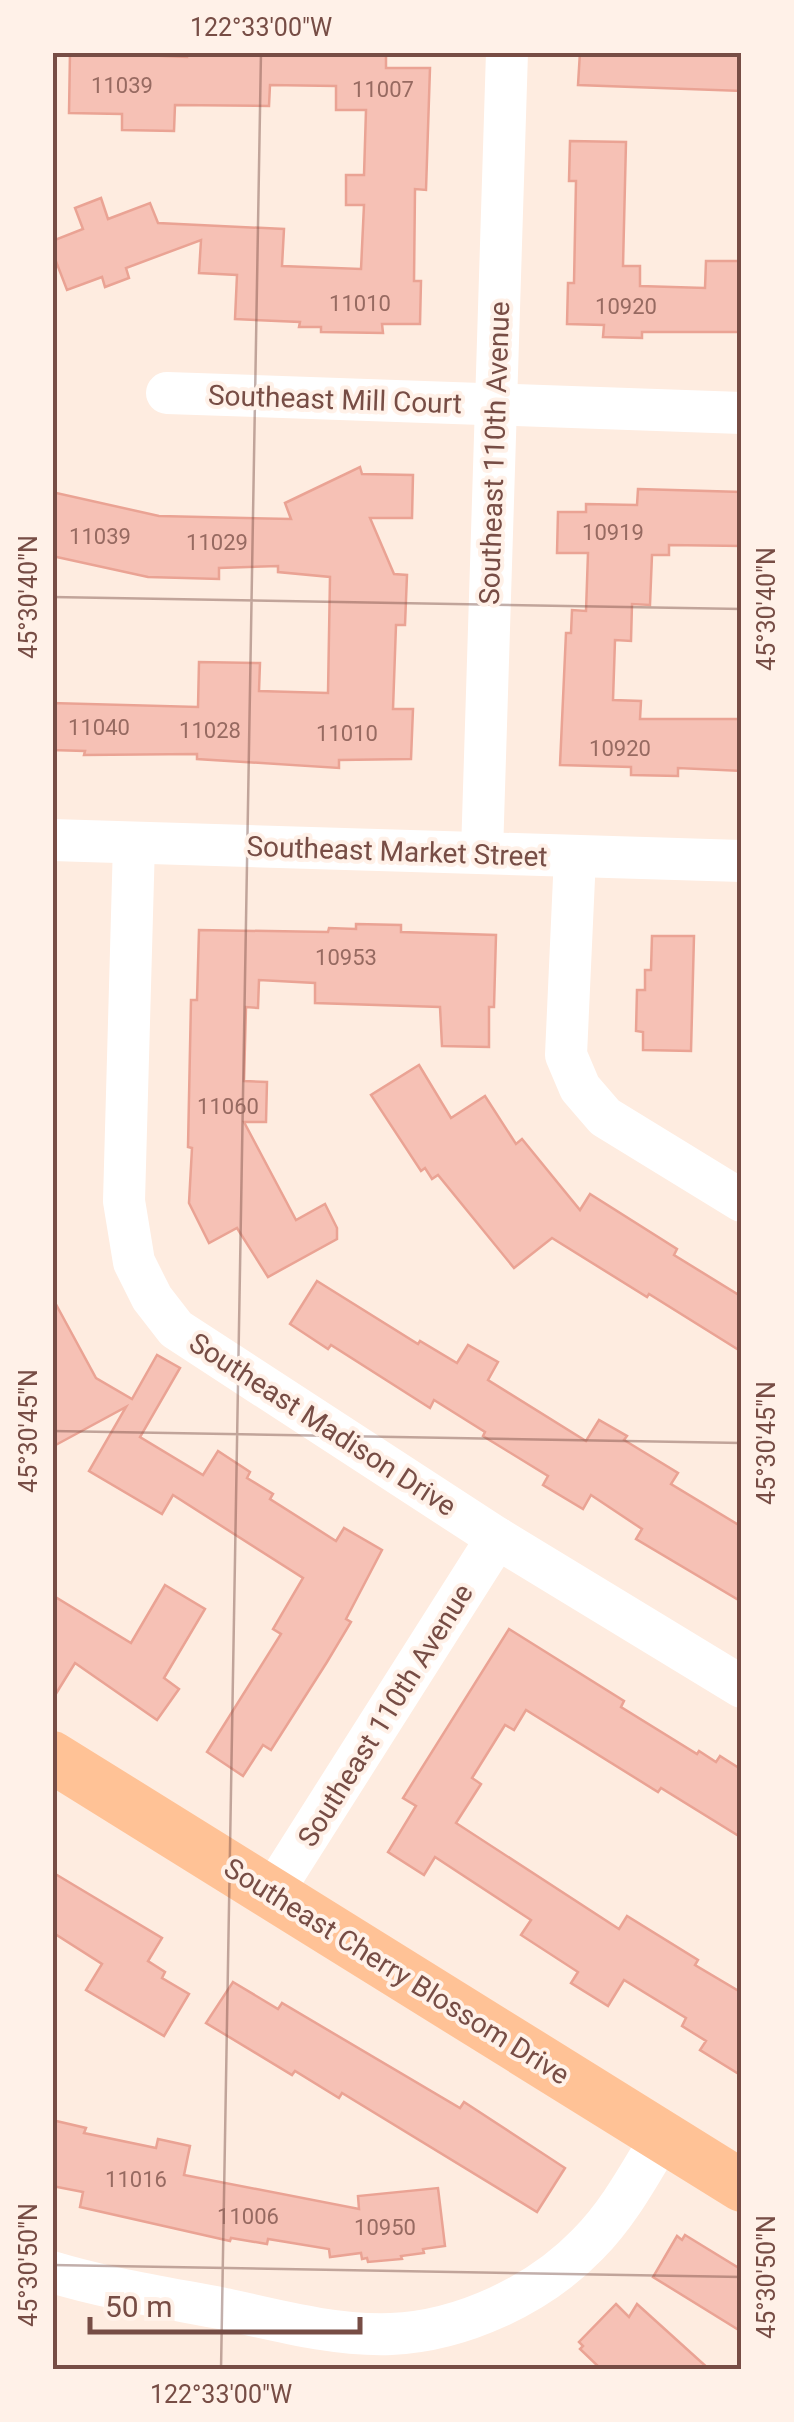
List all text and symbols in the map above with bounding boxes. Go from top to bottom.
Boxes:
text: 122°33'00"W [190,13,332,42]
house number: 11039 [91,73,153,98]
house number: 11007 [352,77,414,102]
house number: 11010 [329,291,391,316]
house number: 10920 [595,294,657,319]
street label: Southeast 110th Avenue [473,301,516,605]
street label: Southeast Mill Court [207,379,462,420]
house number: 10919 [582,520,644,545]
house number: 11039 [69,524,131,549]
house number: 11029 [186,530,248,555]
text: 45°30'40"N [14,535,43,659]
text: 45°30'40"N [752,547,781,671]
house number: 11040 [68,715,130,740]
house number: 11028 [179,718,241,743]
house number: 11010 [316,721,378,746]
house number: 10920 [589,736,651,761]
street label: Southeast Market Street [246,830,548,873]
house number: 10953 [315,945,377,970]
house number: 11060 [197,1094,259,1119]
street label: Southeast Madison Drive [183,1326,462,1523]
text: 45°30'45"N [14,1369,43,1493]
text: 45°30'45"N [752,1381,781,1505]
street label: Southeast 110th Avenue [291,1578,480,1853]
street label: Southeast Cherry Blossom Drive [218,1851,575,2092]
house number: 11016 [105,2167,167,2192]
text: 45°30'50"N [14,2203,43,2327]
house number: 11006 [217,2204,279,2229]
house number: 10950 [354,2215,416,2240]
text: 45°30'50"N [752,2215,781,2339]
scale bar [90,2272,360,2334]
text: 50 m [105,2289,172,2324]
text: 122°33'00"W [150,2380,292,2409]

